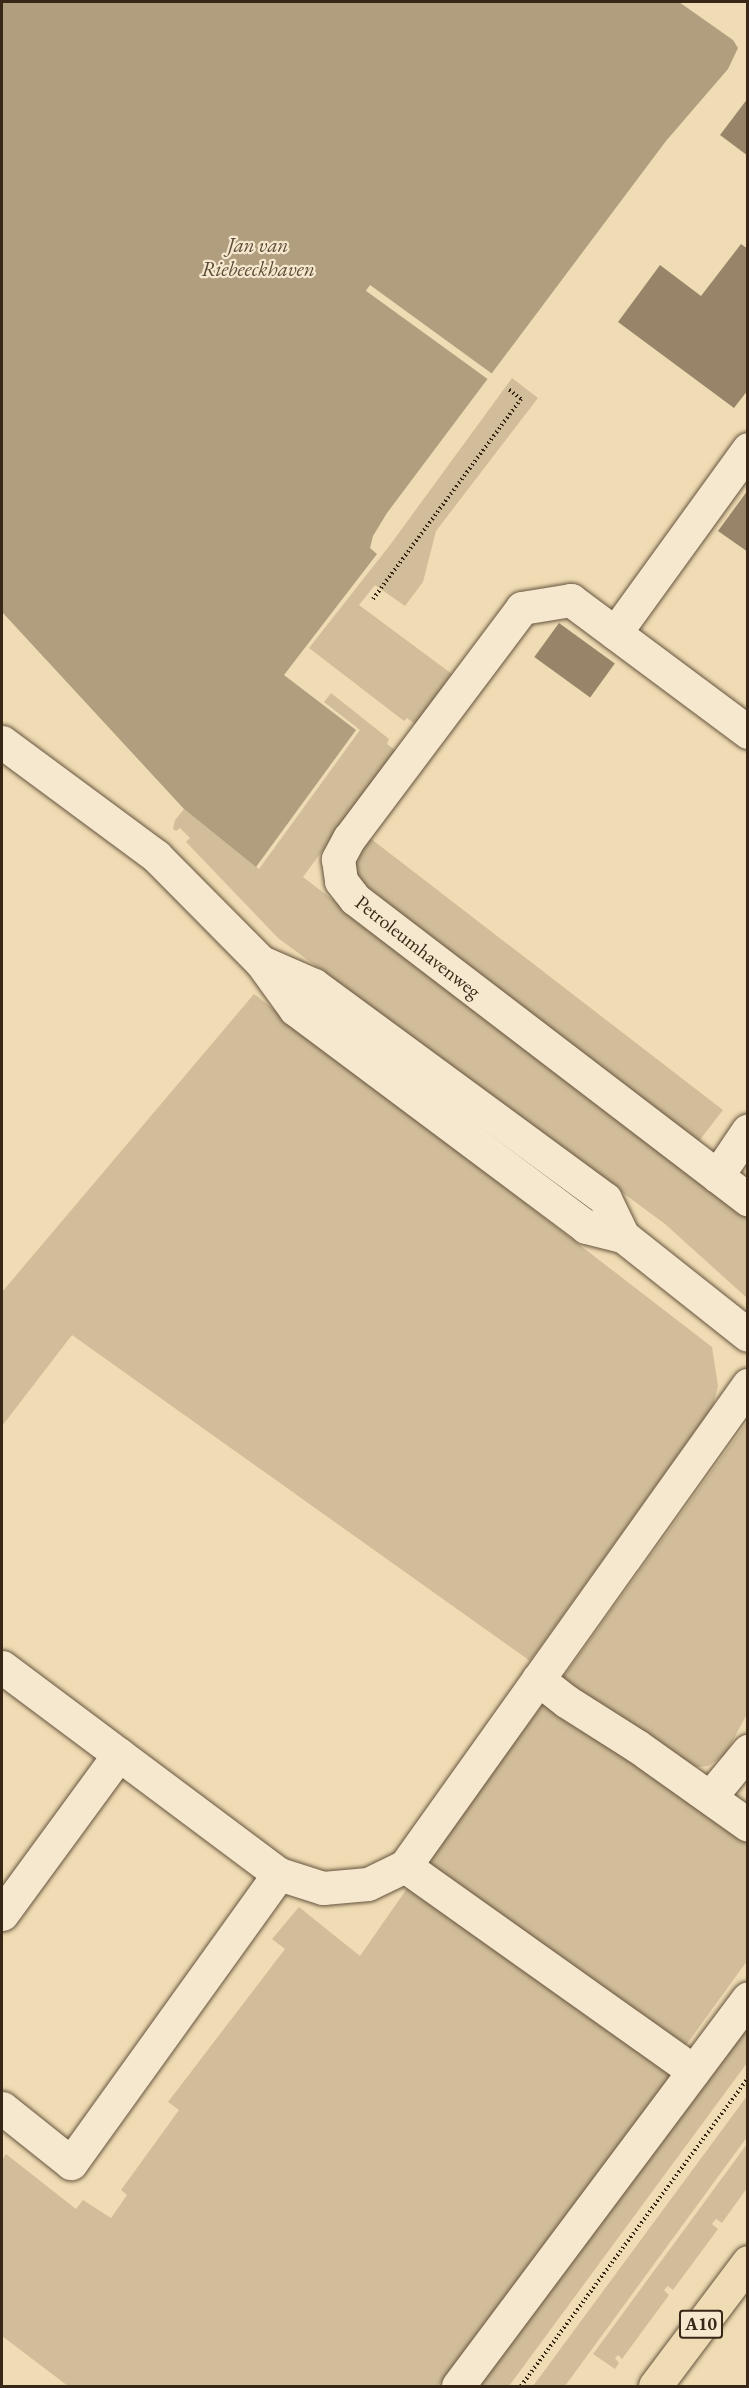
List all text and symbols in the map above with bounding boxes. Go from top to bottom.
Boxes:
water label: Jan van Riebeeckhaven [201,232,315,282]
street label: Petroleumhavenweg [350,891,486,1003]
road number: A10 [678,2309,724,2339]

